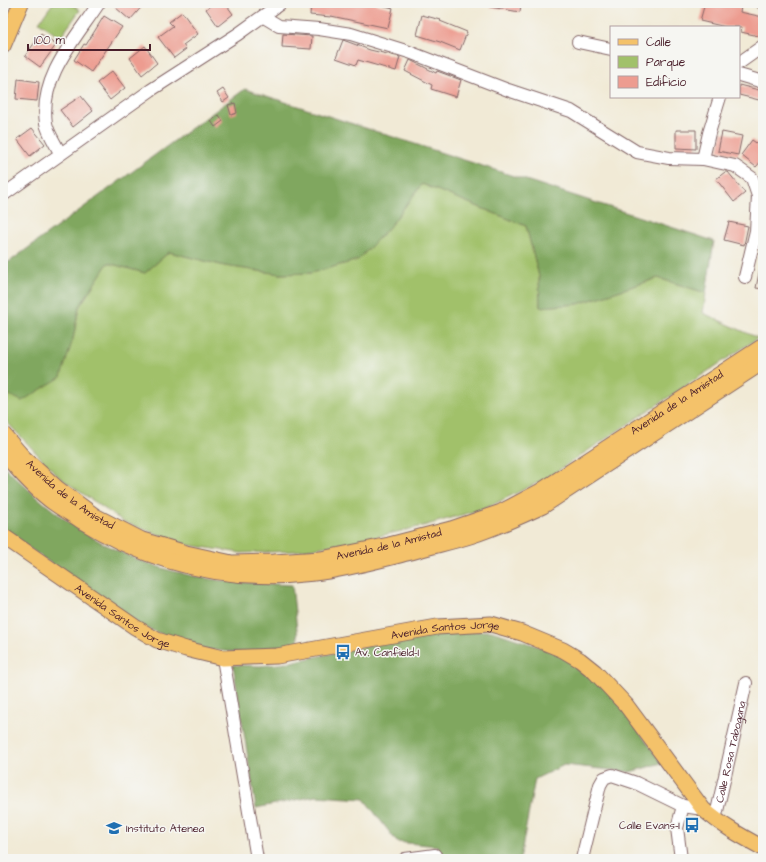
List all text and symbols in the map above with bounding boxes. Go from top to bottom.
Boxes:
scale bar [28,26,150,52]
legend [610,26,740,98]
text: 100 m [34,32,65,49]
text: Calle [646,34,671,51]
text: Parque [646,54,686,71]
text: Edificio [646,74,686,91]
street label: Avenida de la Amistad [628,367,726,438]
street label: Avenida de la Amistad [23,456,117,533]
street label: Avenida de la Amistad [335,525,444,564]
street label: Avenida Santos Jorge [72,581,172,652]
street label: Avenida Santos Jorge [390,617,502,643]
bus stop icon: Av. Canfield-I [334,643,352,661]
place label: Av. Canfield-I [355,645,420,660]
street label: Calle Rosa Tabogana [712,699,750,804]
bus stop icon: Calle Evans-I [683,816,701,834]
place label: Calle Evans-I [619,818,680,833]
school or university icon: Instituto Atenea [105,819,123,837]
place label: Instituto Atenea [126,821,205,836]

